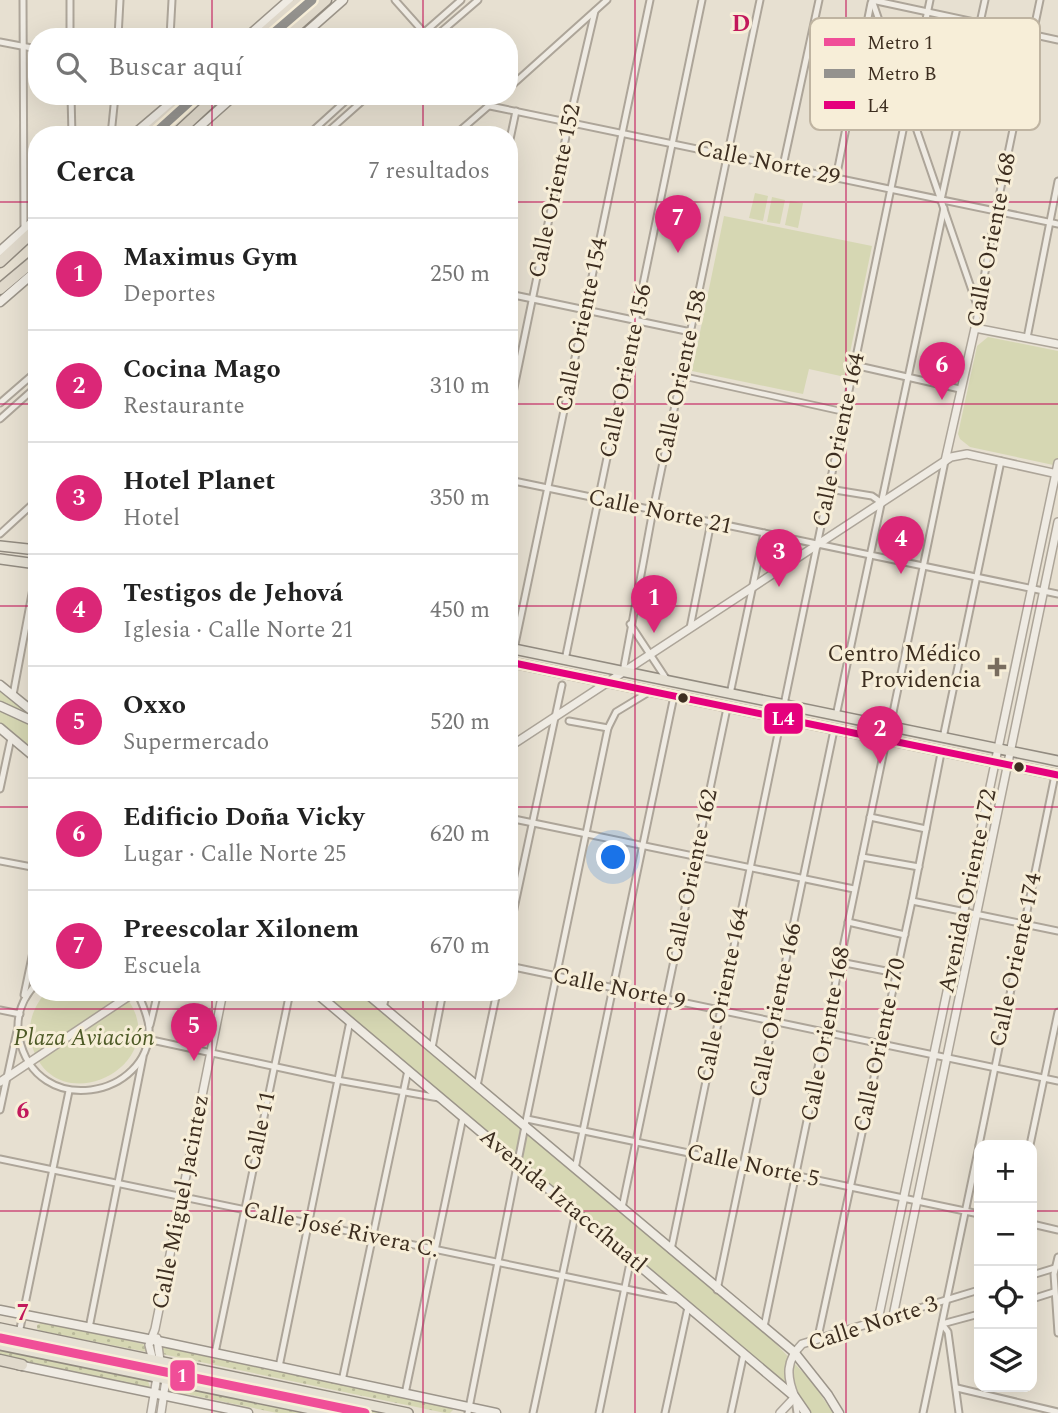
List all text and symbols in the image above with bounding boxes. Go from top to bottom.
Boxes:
text: D [732,7,750,42]
legend [810,18,1040,130]
search box [28,28,518,105]
text: Metro 1 [867,29,933,58]
text: Buscar aquí [108,47,243,87]
icon: search [52,48,90,86]
text: Metro B [867,60,936,89]
text: L4 [867,92,889,121]
street label: Calle Oriente 152 [519,101,591,281]
street label: Calle Norte 29 [693,131,843,195]
text: Cerca [56,149,135,195]
street label: Calle Oriente 168 [958,150,1026,330]
text: 7 resultados [368,154,490,189]
pin: 7 [655,195,701,253]
street label: Calle Oriente 154 [546,234,618,415]
text: Maximus Gym [123,237,298,277]
text: 1 [73,257,85,292]
text: 250 m [430,257,490,292]
text: Deportes [123,277,216,312]
street label: Calle Oriente 156 [590,281,662,461]
street label: Calle Oriente 158 [645,287,717,467]
pin: 6 [919,342,965,400]
text: Cocina Mago [123,349,281,389]
street label: Calle Oriente 164 [803,349,875,530]
text: 2 [73,369,85,404]
text: 310 m [430,369,490,404]
text: Restaurante [123,389,245,424]
text: Hotel Planet [123,461,275,501]
street label: Calle Norte 21 [585,480,735,544]
text: 3 [73,481,85,516]
text: 350 m [430,481,490,516]
text: Hotel [123,501,180,536]
pin: 4 [878,516,924,574]
pin: 3 [756,529,802,587]
text: Testigos de Jehová [123,573,343,613]
pin: 1 [631,575,677,633]
text: 4 [73,593,85,628]
text: 450 m [430,593,490,628]
text: Iglesia · Calle Norte 21 [123,613,354,648]
place label: Centro Médico Providencia [827,637,981,698]
marker: Centro Médico Providencia [987,657,1007,677]
text: Oxxo [123,685,186,725]
unlabelled marker [676,691,690,705]
line badge: L4 [763,702,804,735]
text: 5 [73,705,85,740]
text: 520 m [430,705,490,740]
text: L4 [772,705,795,734]
pin: 2 [857,706,903,764]
text: Supermercado [123,725,269,760]
unlabelled marker [1012,760,1026,774]
street label: Calle Oriente 162 [656,786,728,966]
street label: Avenida Oriente 172 [929,786,1007,996]
text: Edificio Doña Vicky [123,797,364,837]
text: 6 [73,817,85,852]
text: 620 m [430,817,490,852]
text: Lugar · Calle Norte 25 [123,837,347,872]
your location [596,840,630,874]
street label: Calle Oriente 174 [980,869,1052,1050]
street label: Calle Oriente 164 [687,904,759,1085]
text: Preescolar Xilonem [123,909,359,949]
street label: Calle Oriente 166 [740,920,812,1100]
text: 7 [73,929,85,964]
text: 670 m [430,929,490,964]
street label: Calle Oriente 168 [792,944,860,1124]
text: Escuela [123,949,201,984]
street label: Calle Oriente 170 [844,955,916,1135]
street label: Calle Norte 9 [549,958,689,1020]
pin: 5 [171,1003,217,1061]
park label: Plaza Aviación [14,1021,154,1056]
street label: Calle 11 [234,1088,286,1174]
street label: Calle Miguel Jacintez [143,1092,219,1312]
text: 6 [17,1094,30,1129]
street label: Avenida Iztaccíhuatl [471,1120,655,1282]
street label: Calle Norte 5 [683,1135,823,1197]
map controls [974,1140,1037,1392]
button: + [974,1140,1037,1203]
street label: Calle José Rivera C. [240,1192,442,1268]
button: − [974,1203,1037,1266]
button: locate [974,1266,1037,1329]
street label: Calle Norte 3 [804,1287,942,1361]
text: 7 [17,1296,29,1331]
button: layers [974,1329,1037,1392]
line badge: 1 [169,1359,196,1392]
text: 1 [177,1362,187,1391]

